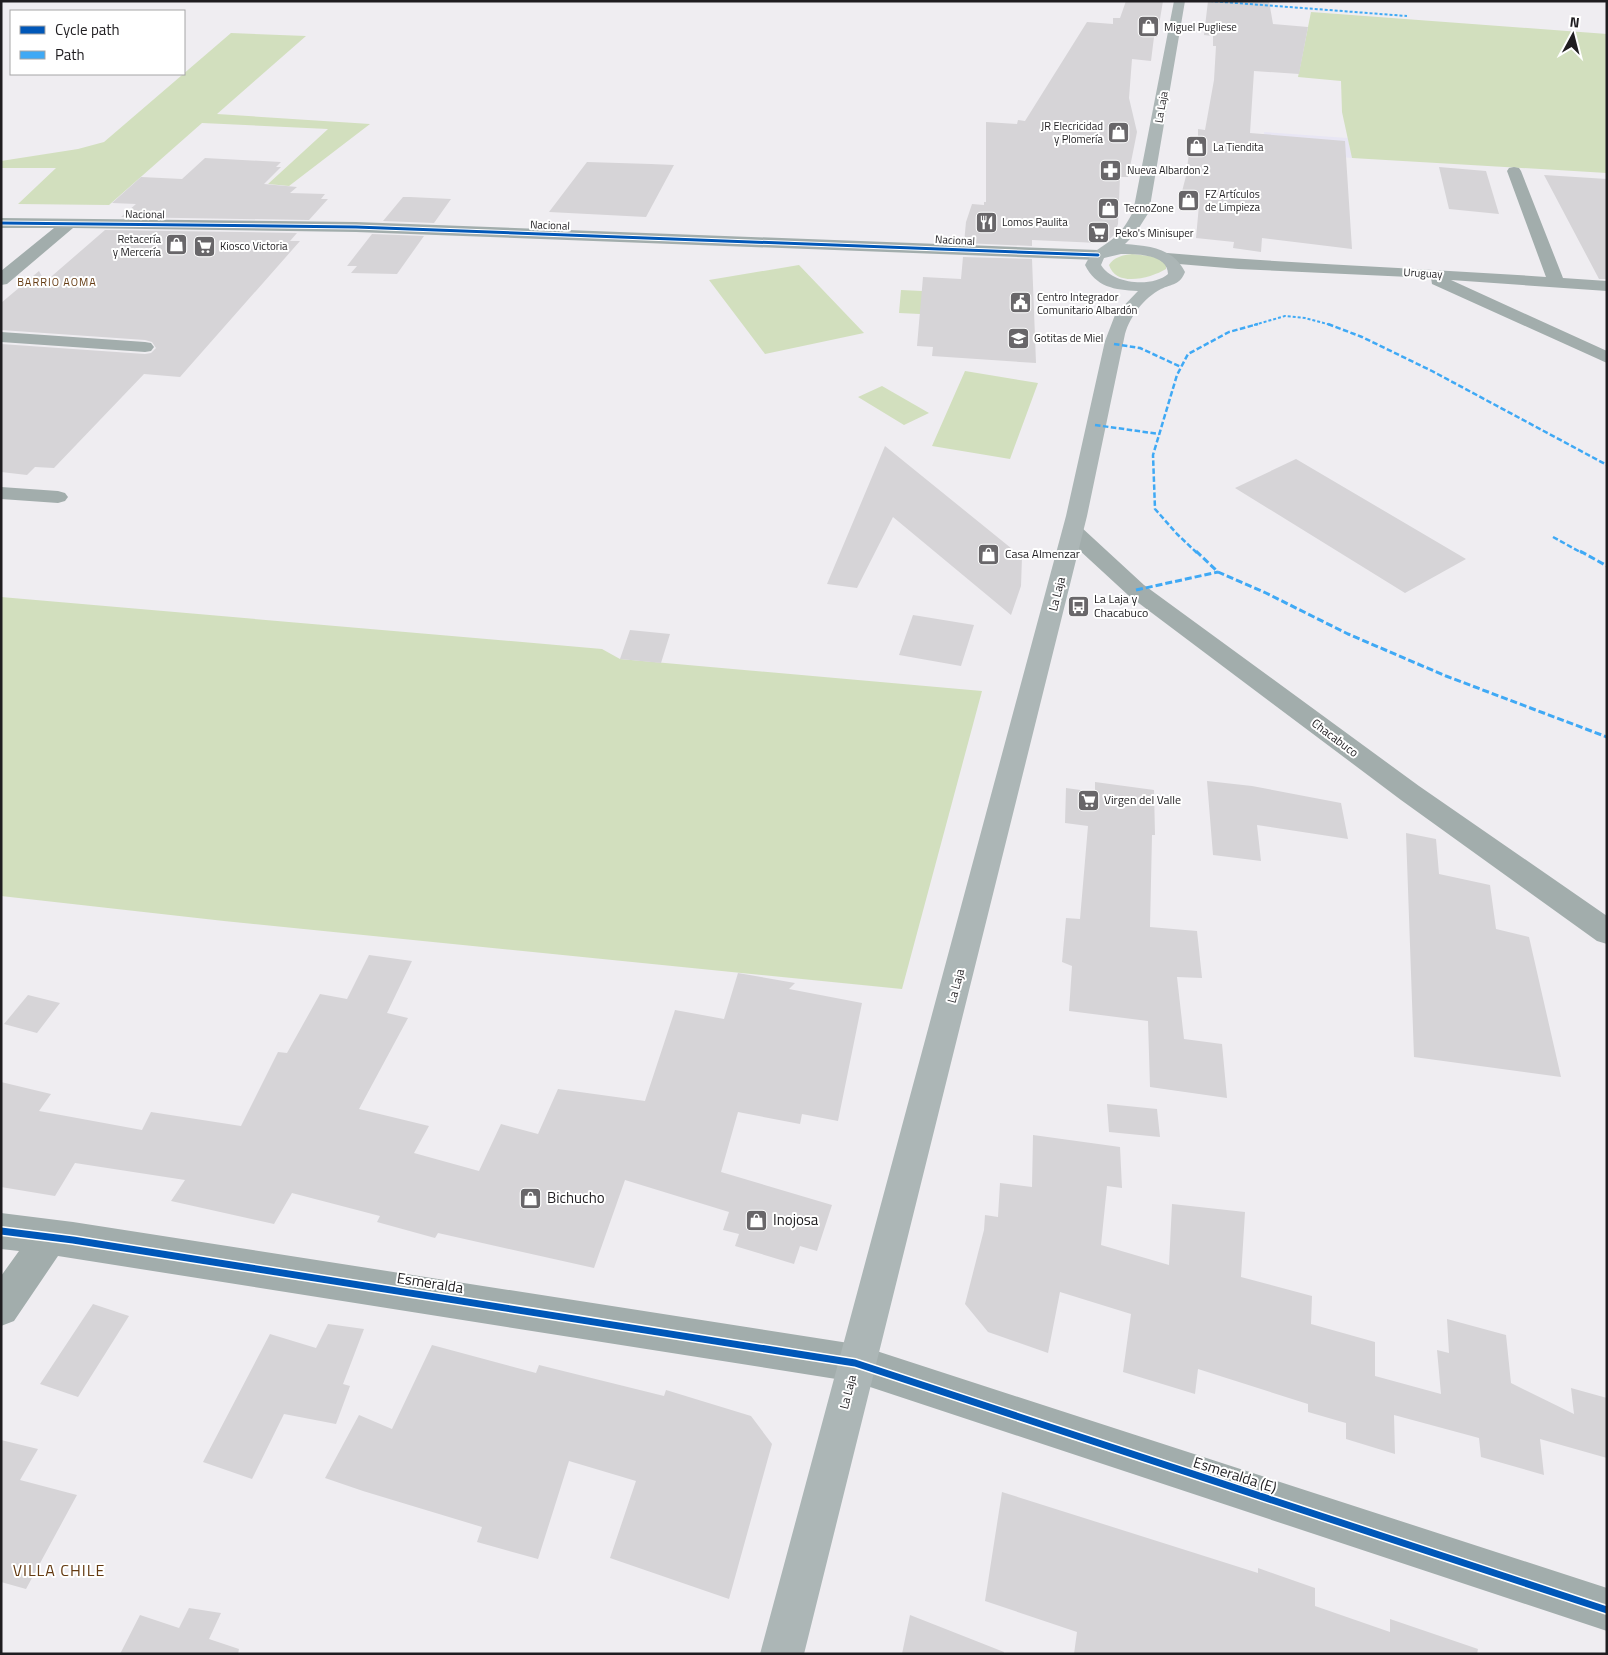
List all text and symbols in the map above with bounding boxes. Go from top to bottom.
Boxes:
legend [10,10,185,75]
north arrow [1548,10,1598,60]
text: N [1569,11,1581,33]
shop icon: Miguel Pugliese [1136,15,1160,39]
text: Cycle path [55,18,120,41]
place label: Miguel Pugliese [1164,19,1237,35]
text: Path [55,43,85,66]
street label: La Laja [1150,89,1172,124]
place label: JR Elecricidad y Plomería [1041,118,1103,147]
shop icon: JR Elecricidad y Plomería [1107,120,1131,144]
shop icon: La Tiendita [1185,135,1209,159]
place label: La Tiendita [1213,139,1264,155]
pharmacy icon: Nueva Albardon 2 [1099,158,1123,182]
place label: Nueva Albardon 2 [1127,162,1209,178]
place label: FZ Artículos de Limpieza [1205,186,1260,215]
shop icon: FZ Artículos de Limpieza [1177,188,1201,212]
shop icon: TecnoZone [1096,196,1120,220]
place label: TecnoZone [1124,200,1174,216]
street label: Nacional [125,206,165,222]
restaurant icon: Lomos Paulita [974,210,998,234]
place label: Lomos Paulita [1002,214,1068,230]
street label: Nacional [530,216,570,234]
supermarket icon: Peko's Minisuper [1087,221,1111,245]
place label: Peko's Minisuper [1115,225,1194,241]
place label: Retacería y Mercería [113,231,161,260]
street label: Nacional [935,231,975,249]
shop icon: Retacería y Mercería [165,233,189,257]
supermarket icon: Kiosco Victoria [192,234,216,258]
place label: Kiosco Victoria [220,238,288,254]
street label: Uruguay [1403,264,1444,282]
district label: BARRIO AOMA [17,274,97,290]
place label: Centro Integrador Comunitario Albardón [1037,289,1138,318]
public building icon: Centro Integrador Comunitario Albardón [1009,291,1033,315]
school or university icon: Gotitas de Miel [1006,326,1030,350]
place label: Gotitas de Miel [1034,330,1103,346]
shop icon: Casa Almenzar [977,542,1001,566]
place label: Casa Almenzar [1005,544,1080,563]
street label: La Laja [1043,575,1070,613]
place label: La Laja y Chacabuco [1094,589,1148,622]
bus stop icon: La Laja y Chacabuco [1066,594,1090,618]
street label: Chacabuco [1308,714,1363,762]
supermarket icon: Virgen del Valle [1076,788,1100,812]
place label: Virgen del Valle [1104,790,1181,809]
street label: La Laja [942,967,969,1005]
shop icon: Bichucho [519,1186,543,1210]
place label: Bichucho [547,1186,605,1209]
shop icon: Inojosa [745,1208,769,1232]
place label: Inojosa [773,1208,819,1231]
street label: Esmeralda [395,1266,465,1299]
street label: La Laja [834,1373,861,1411]
street label: Esmeralda (E) [1190,1450,1280,1499]
district label: VILLA CHILE [13,1558,105,1582]

